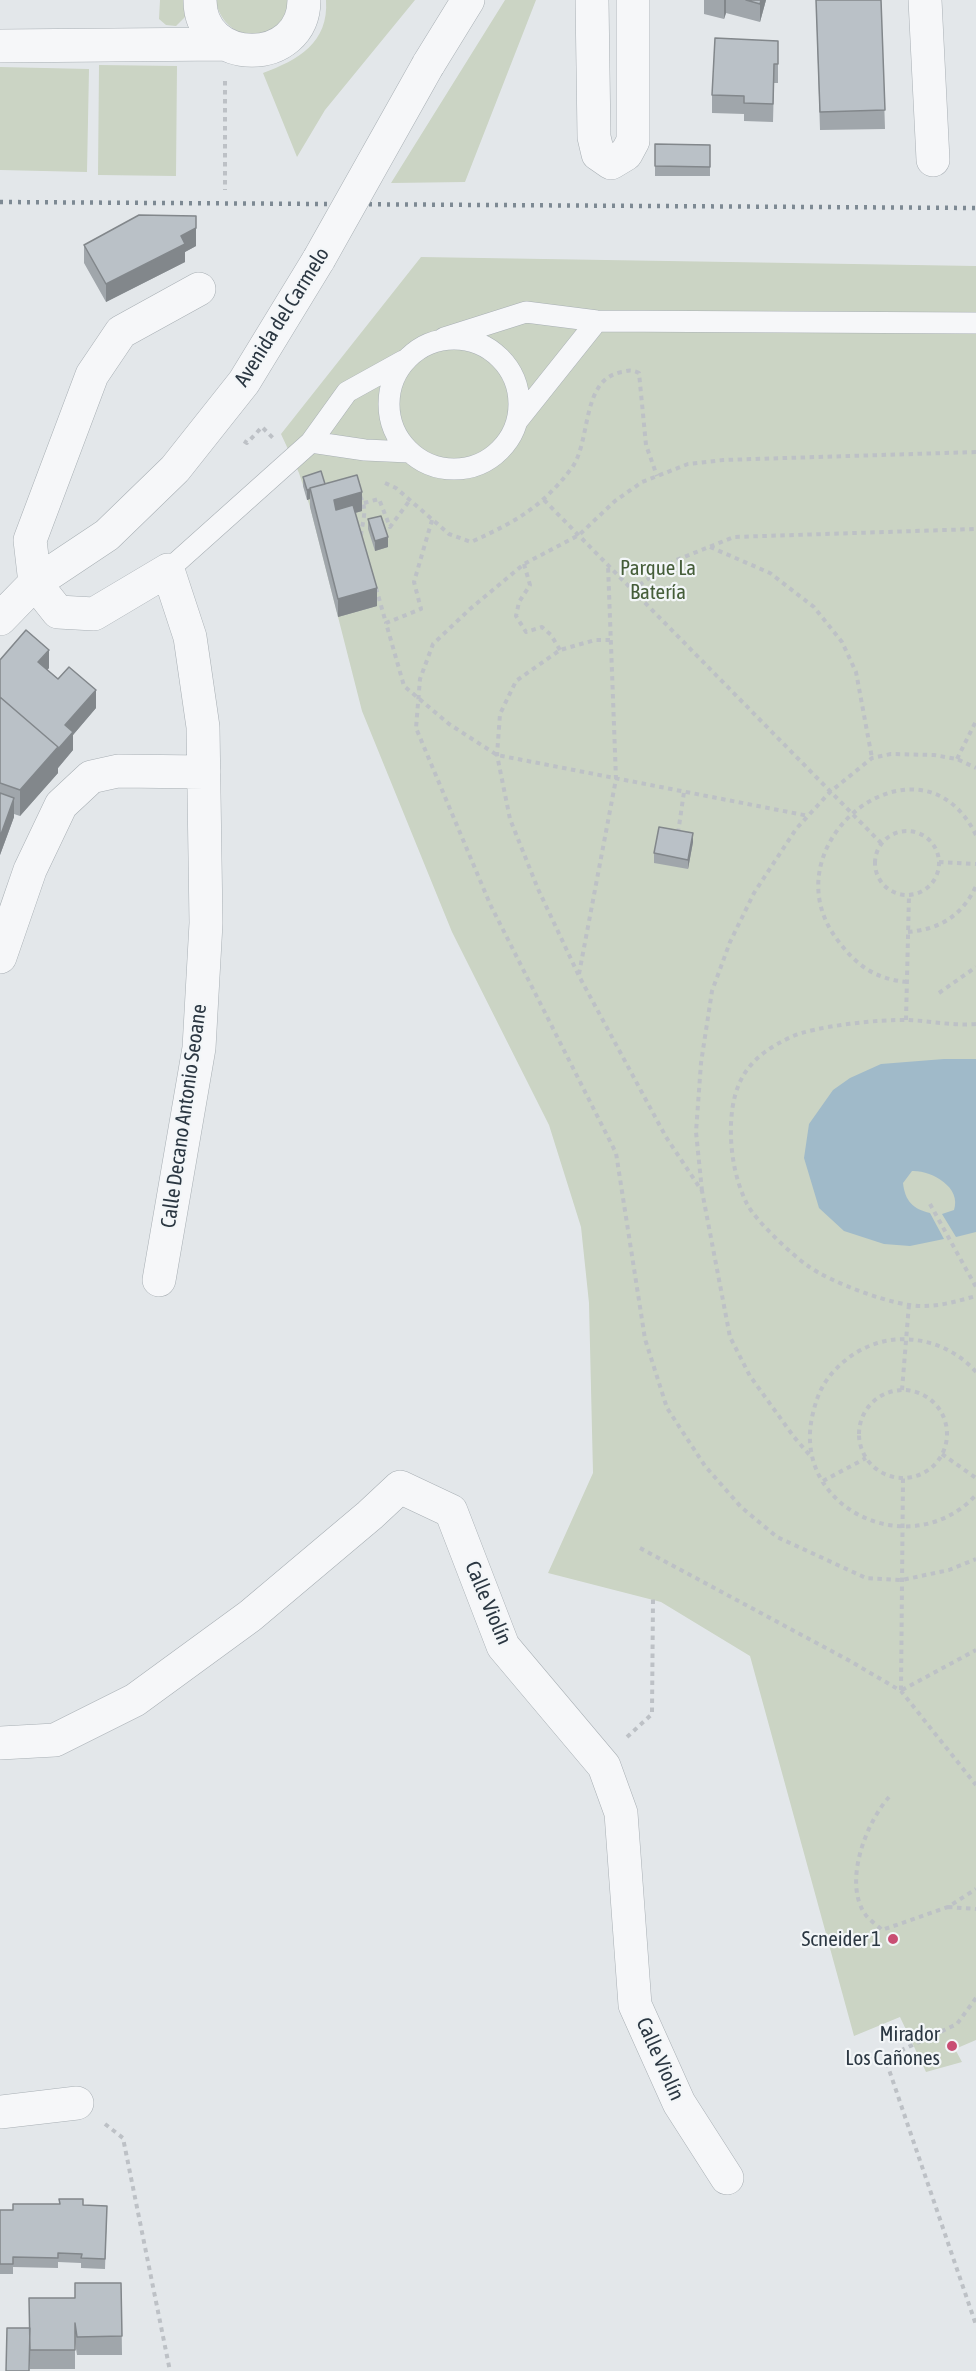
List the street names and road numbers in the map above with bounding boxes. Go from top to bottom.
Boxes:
street label: Avenida del Carmelo [229,243,335,391]
street label: Calle Decano Antonio Seoane [156,1002,212,1230]
street label: Calle Violín [459,1558,517,1648]
street label: Calle Violín [631,2014,689,2104]

